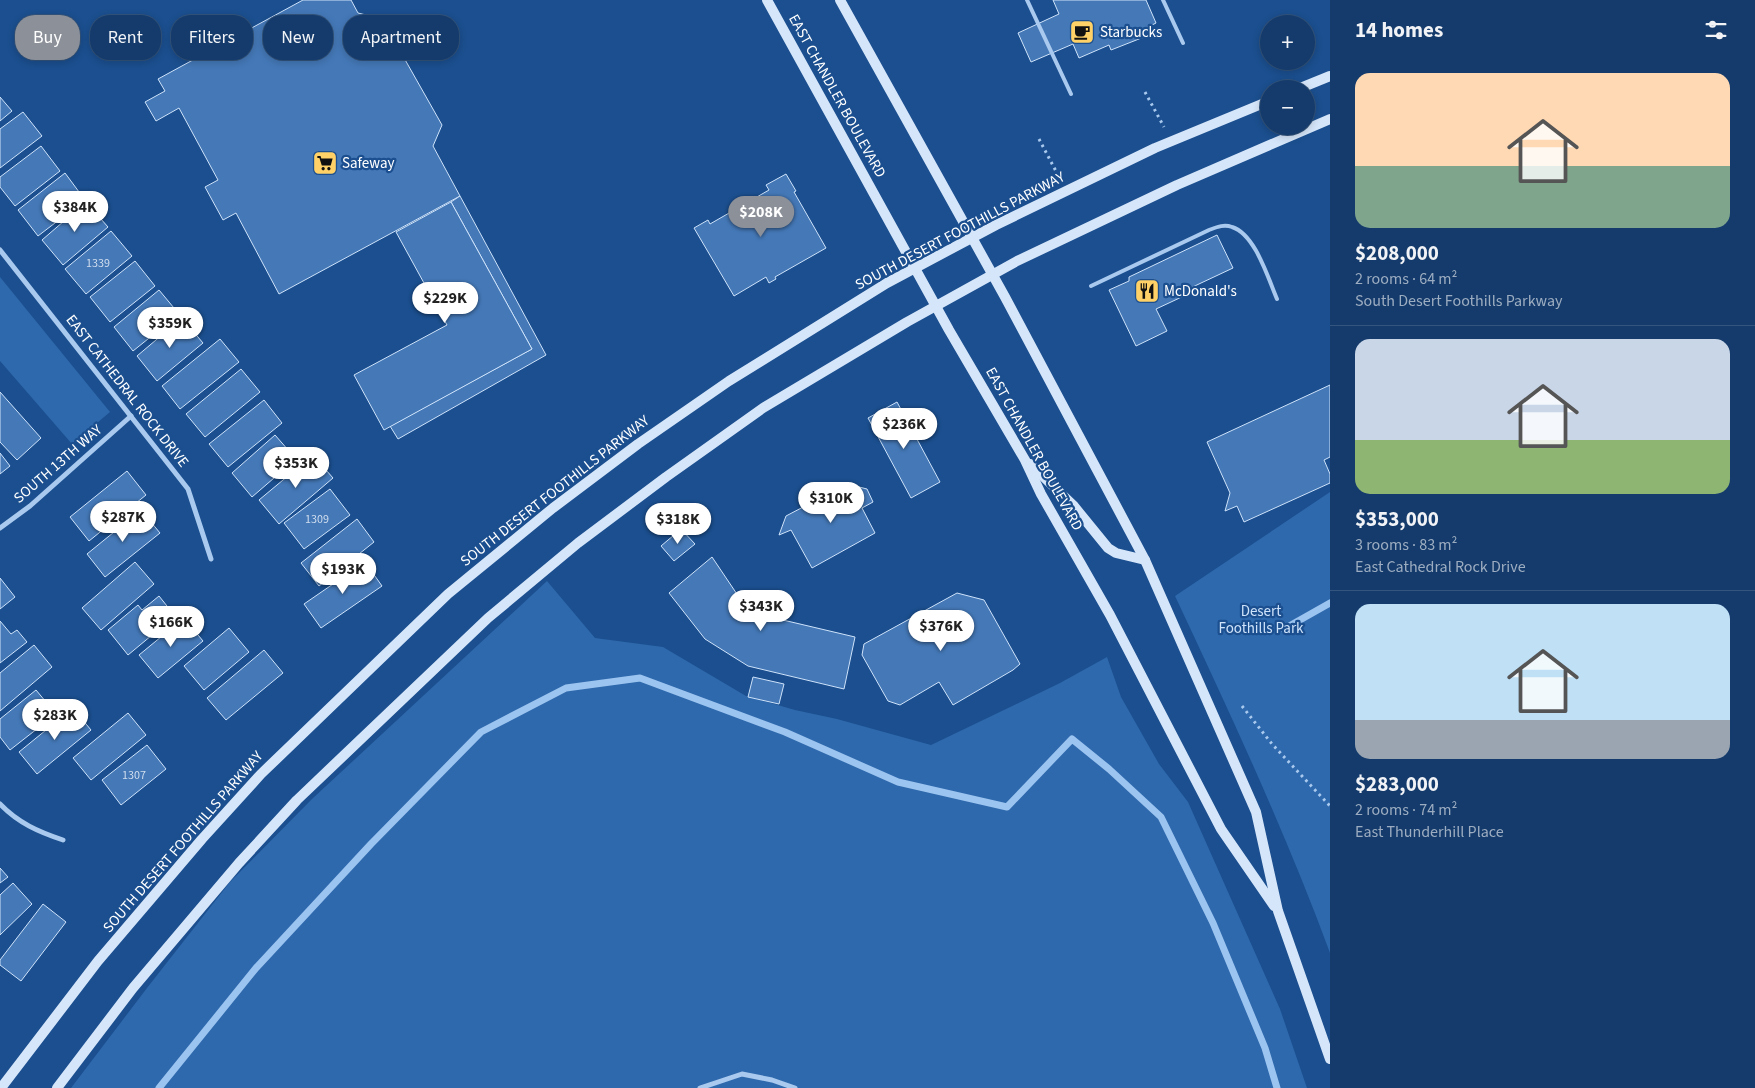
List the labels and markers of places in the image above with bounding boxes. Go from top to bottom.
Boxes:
cafe icon: Starbucks [1069,19,1095,45]
place label: Starbucks [1100,22,1162,43]
supermarket icon: Safeway [312,150,338,176]
place label: Safeway [342,153,395,174]
pin: $384K [40,190,110,233]
pin: $208K [726,196,796,238]
restaurant icon: McDonald's [1134,278,1160,304]
place label: McDonald's [1164,281,1237,302]
pin: $229K [410,282,480,324]
pin: $359K [135,306,205,349]
pin: $236K [869,408,939,450]
pin: $353K [261,446,331,489]
pin: $310K [796,482,866,524]
pin: $287K [88,500,158,543]
pin: $318K [643,502,713,545]
pin: $193K [308,552,378,595]
pin: $343K [726,590,796,632]
pin: $166K [136,606,206,648]
pin: $376K [906,610,976,652]
pin: $283K [20,698,90,741]

